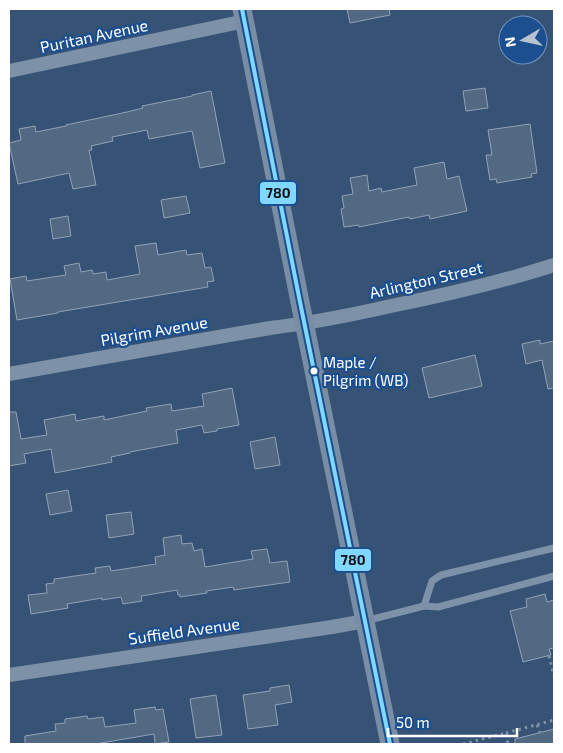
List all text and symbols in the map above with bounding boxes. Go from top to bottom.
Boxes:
street label: Puritan Avenue [38,15,150,56]
north arrow [498,15,548,65]
text: N [500,36,519,48]
line badge: 780 [259,181,297,205]
text: 780 [266,184,291,201]
street label: Arlington Street [367,257,484,302]
street label: Pilgrim Avenue [99,312,209,349]
place label: Maple / Pilgrim (WB) [323,353,408,389]
marker: Maple / Pilgrim (WB) [309,366,319,376]
line badge: 780 [334,548,372,572]
text: 780 [341,551,366,568]
street label: Suffield Avenue [127,613,241,648]
scale bar [388,706,517,738]
text: 50 m [396,713,430,731]

